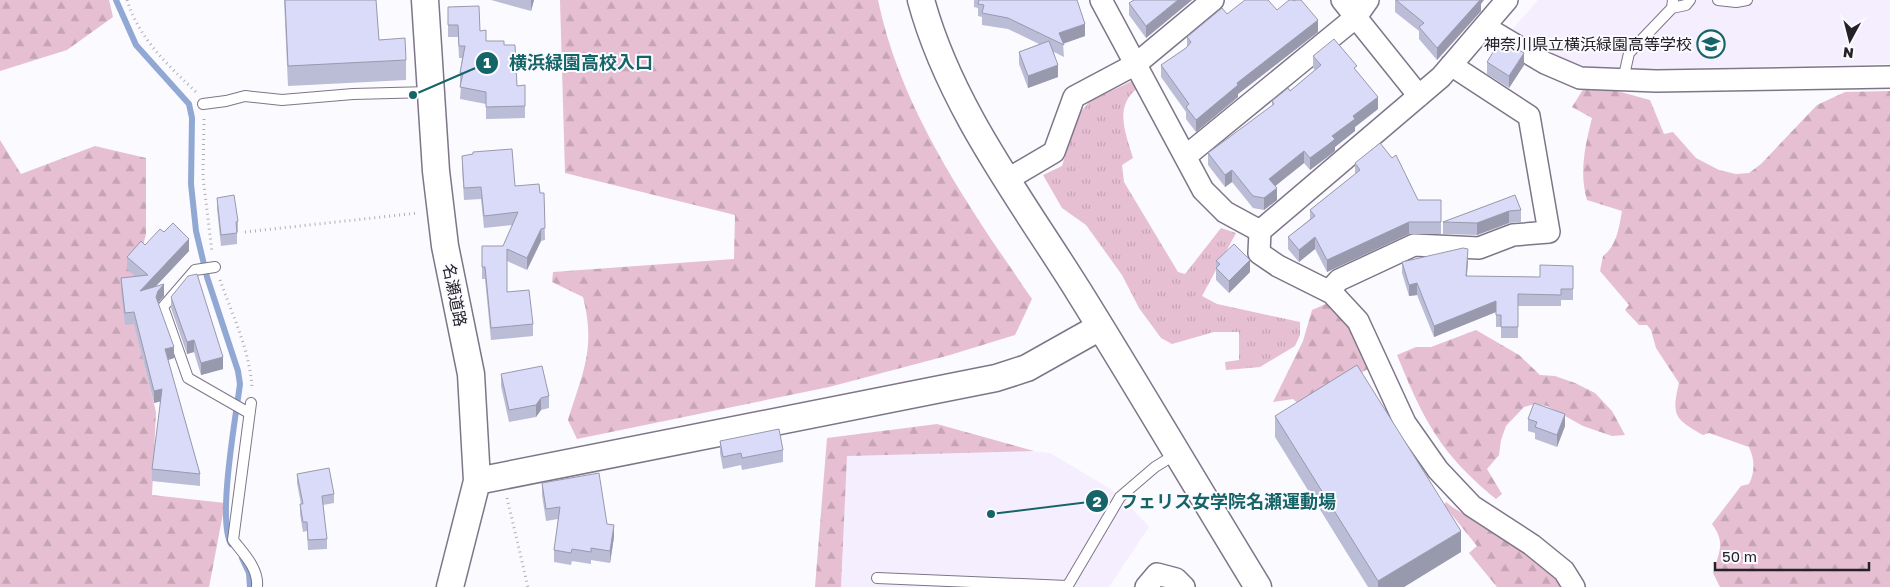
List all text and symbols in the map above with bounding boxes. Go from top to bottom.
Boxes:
north arrow [1825,15,1875,65]
school or university icon: 神奈川県立横浜緑園高等学校 [1696,29,1726,59]
place label: 神奈川県立横浜緑園高等学校 [1484,34,1692,54]
text: N [1842,44,1855,62]
callout: 横浜緑園高校入口 [474,46,663,79]
text: 横浜緑園高校入口 [509,51,653,73]
text: 1 [483,53,491,71]
street label: 名瀬道路 [439,262,471,328]
callout: フェリス女学院名瀬運動場 [1085,485,1346,518]
text: フェリス女学院名瀬運動場 [1120,490,1336,512]
text: 2 [1092,492,1102,510]
scale bar [1715,540,1869,572]
text: 50 m [1722,547,1757,565]

